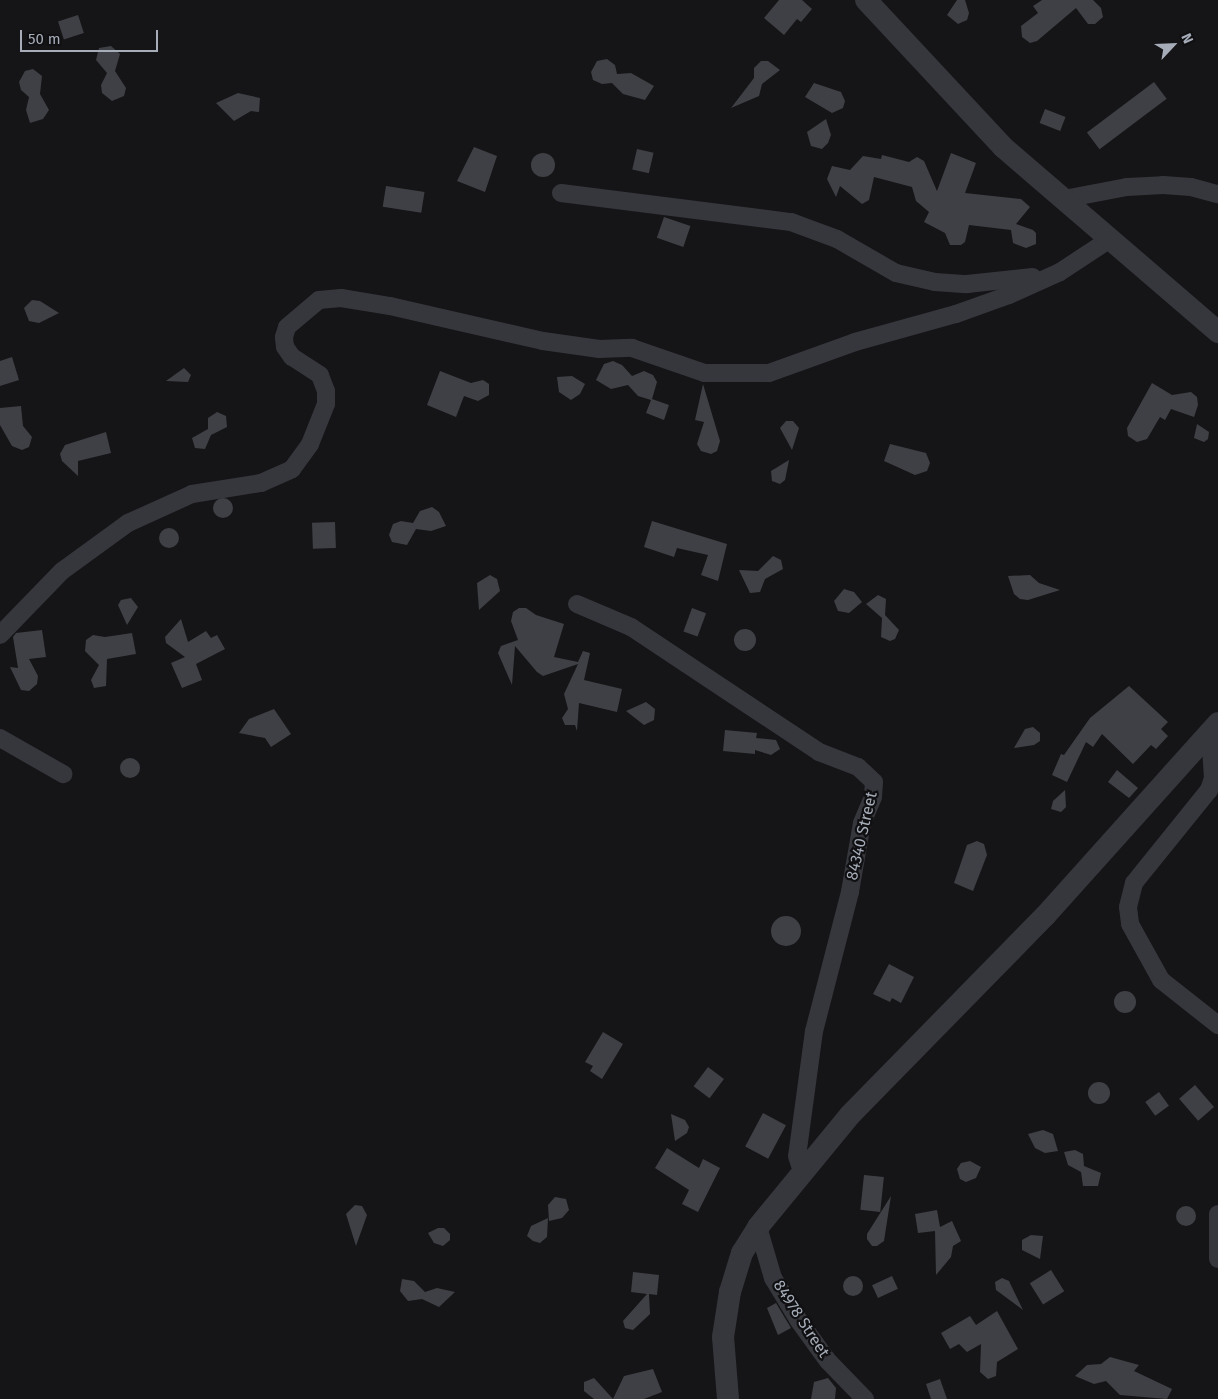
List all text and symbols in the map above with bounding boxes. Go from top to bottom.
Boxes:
scale bar [22,20,160,52]
north arrow [1148,20,1198,70]
text: 50 m [28,30,61,48]
text: N [1177,31,1197,46]
street label: 84340 Street [843,790,881,882]
street label: 84978 Street [769,1277,833,1361]

